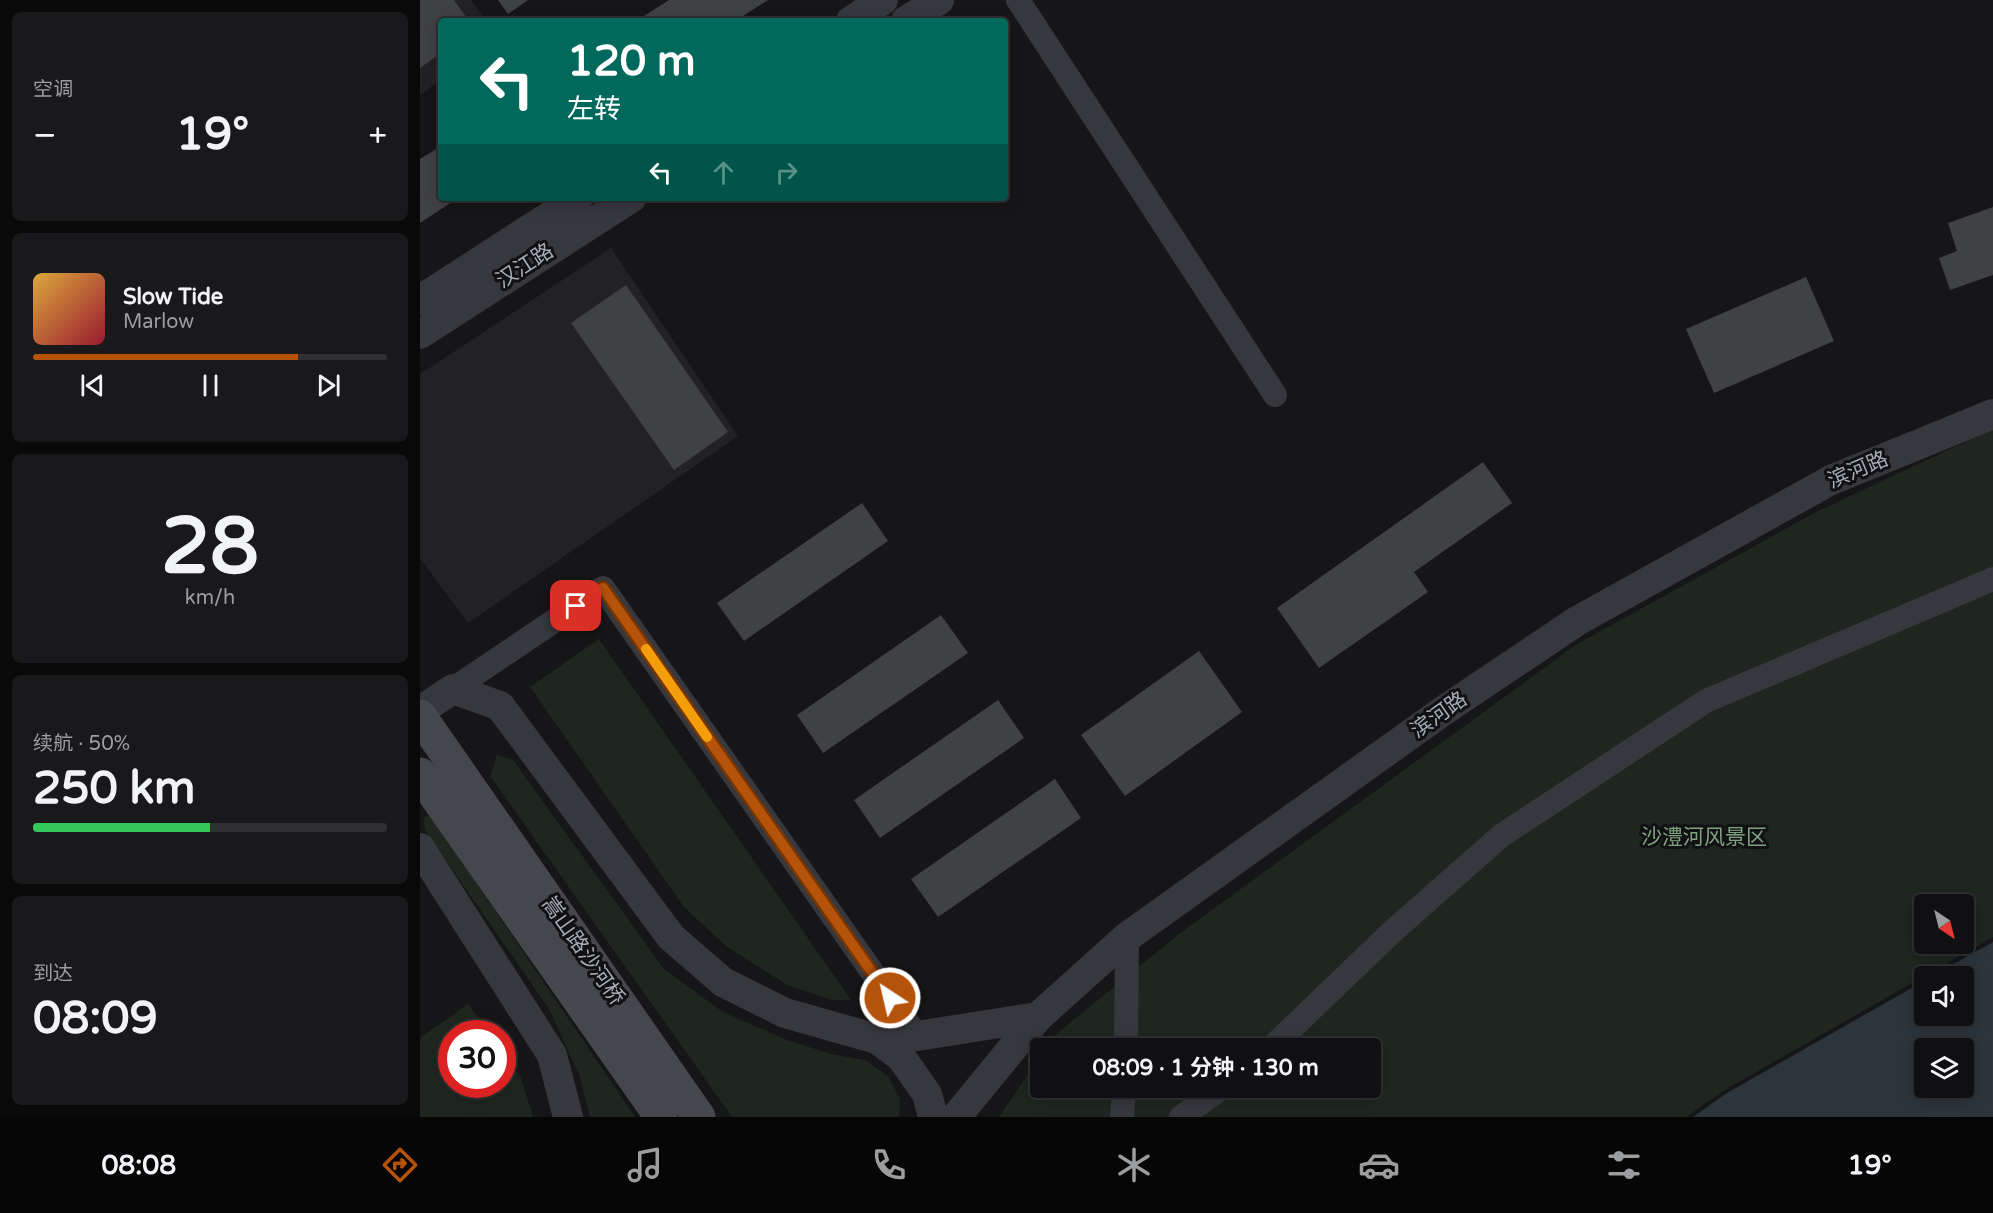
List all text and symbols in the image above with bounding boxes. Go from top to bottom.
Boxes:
text: 120 m [567,36,696,87]
icon: left [468,42,546,120]
text: 空调 [33,78,73,102]
text: 左转 [567,93,621,126]
text: 19° [176,108,249,162]
text: − [33,116,57,155]
text: + [368,116,387,155]
icon: left [644,156,677,189]
icon: ahead [707,156,740,189]
icon: right [770,156,803,189]
street label: 汉江路 [492,238,558,294]
text: Slow Tide [123,284,223,310]
text: Marlow [123,310,194,334]
icon: previous [76,369,109,402]
icon: pause [194,369,227,402]
icon: next [312,369,345,402]
street label: 滨河路 [1824,446,1892,494]
text: 28 [161,500,259,594]
pin [550,580,601,631]
text: km/h [185,586,235,610]
icon: arrive [559,589,592,622]
street label: 滨河路 [1406,687,1472,743]
text: 续航 · 50% [33,732,130,756]
text: 250 km [33,762,195,816]
park label: 沙澧河风景区 [1641,825,1767,850]
street label: 嵩山路沙河桥 [537,892,629,1010]
north arrow [1914,894,1974,954]
map controls [1914,894,1974,1098]
text: 到达 [33,962,73,986]
position arrow [858,966,922,1030]
button: sound [1914,966,1974,1026]
text: 08:09 [33,992,158,1046]
speed limit sign: 30 [438,1020,516,1098]
button: layers [1914,1038,1974,1098]
text: 08:09 · 1 分钟 · 130 m [1092,1055,1319,1081]
icon: directions [379,1144,421,1186]
icon: music [624,1144,666,1186]
icon: phone [868,1144,910,1186]
icon: climate [1113,1144,1155,1186]
icon: car [1358,1144,1400,1186]
icon: filters [1603,1144,1645,1186]
text: 08:08 [101,1149,176,1182]
text: 19° [1847,1149,1892,1182]

